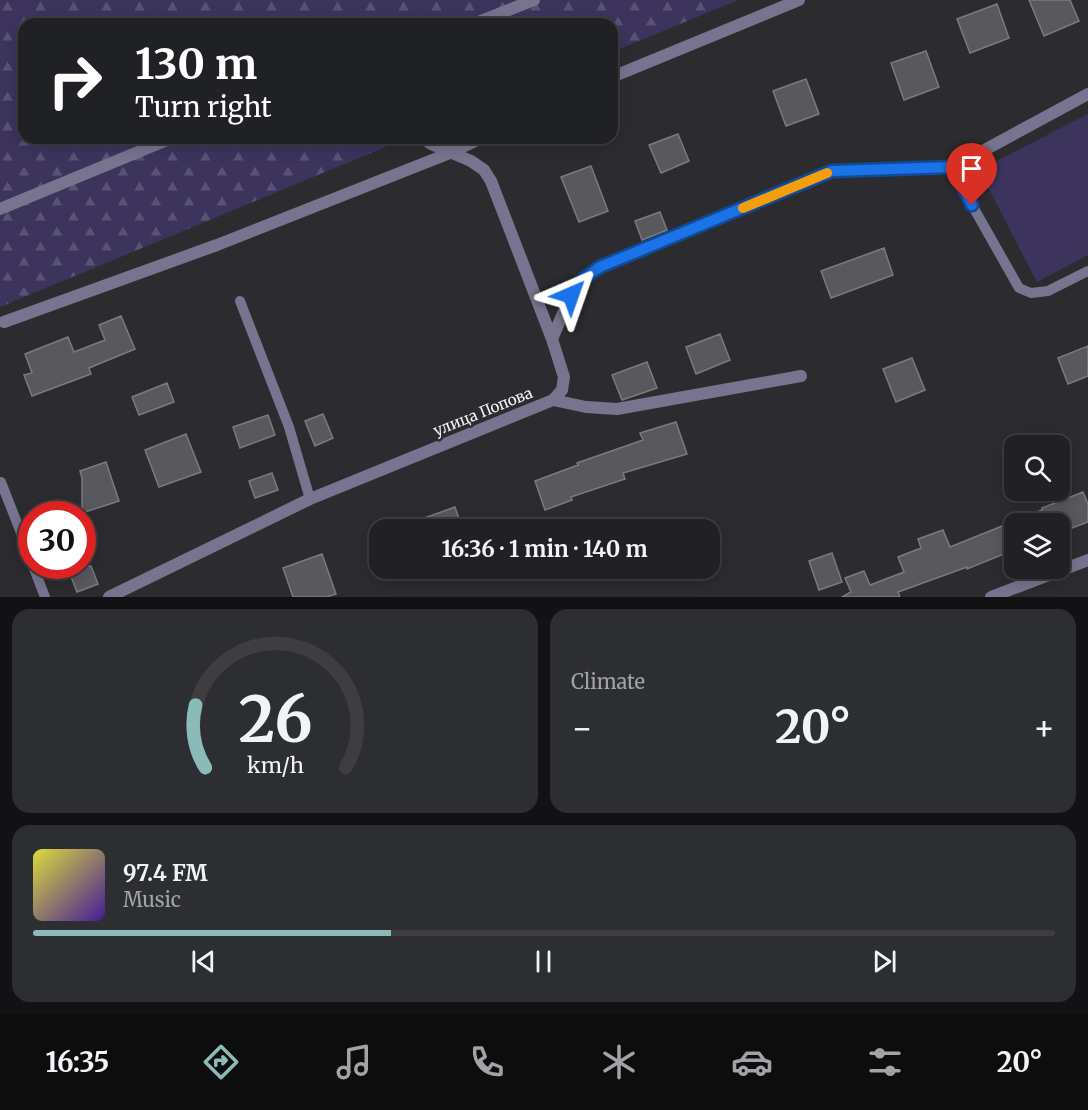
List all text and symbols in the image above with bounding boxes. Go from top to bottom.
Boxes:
text: 130 m [135,38,257,90]
icon: right [36,42,114,120]
text: Turn right [135,90,272,124]
pin [946,143,997,205]
icon: arrive [955,152,988,185]
position arrow [539,263,603,327]
street label: улица Попова [430,383,535,440]
map controls [1004,435,1070,579]
button: search [1004,435,1070,501]
speed limit sign: 30 [18,501,96,579]
button: layers [1004,513,1070,579]
text: 16:36 · 1 min · 140 m [441,535,648,563]
text: Climate [571,669,645,694]
text: 26 [238,681,312,759]
text: 20° [775,699,851,755]
text: − [571,708,593,749]
text: + [1033,708,1055,749]
text: km/h [247,752,303,779]
text: 97.4 FM [123,859,208,887]
text: Music [123,887,181,912]
icon: previous [187,945,220,978]
icon: pause [527,945,560,978]
icon: next [868,945,901,978]
icon: directions [200,1041,242,1083]
icon: music [333,1041,375,1083]
icon: phone [466,1041,508,1083]
icon: climate [598,1041,640,1083]
icon: car [731,1041,773,1083]
icon: filters [864,1041,906,1083]
text: 16:35 [45,1045,109,1079]
text: 20° [997,1045,1043,1079]

